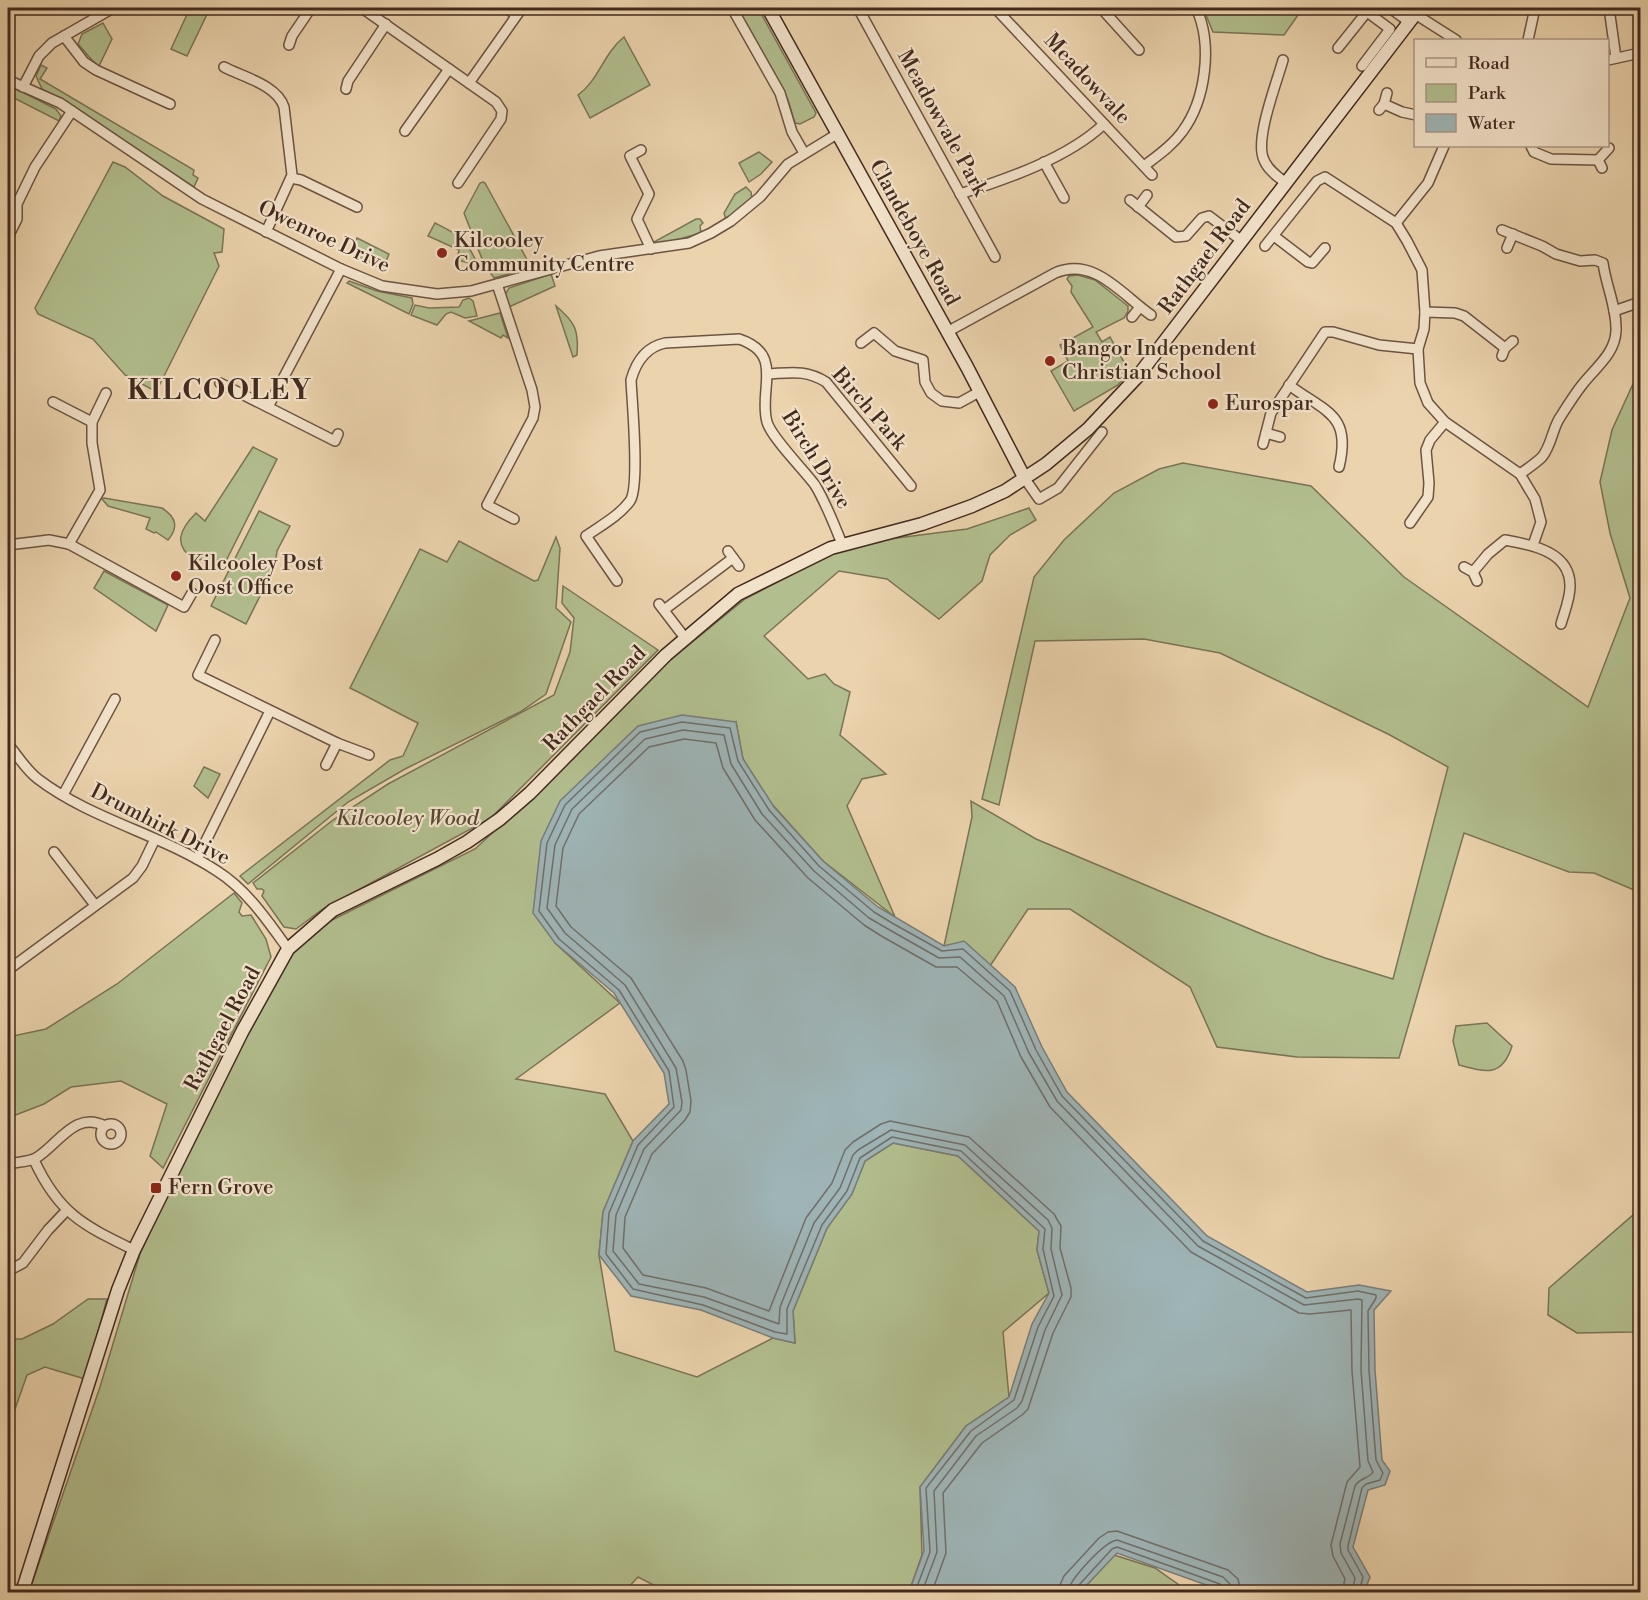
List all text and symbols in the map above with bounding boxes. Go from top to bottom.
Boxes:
street label: Meadowvale [1038,28,1136,130]
legend [1414,39,1609,147]
street label: Meadowvale Park [891,45,993,202]
text: Road [1468,52,1511,75]
text: Park [1468,82,1507,105]
text: Water [1467,112,1516,135]
street label: Clandeboye Road [863,155,965,311]
street label: Rathgael Road [1153,194,1257,320]
street label: Owenroe Drive [254,195,394,279]
place label: Kilcooley Community Centre [454,228,635,278]
marker: Kilcooley Community Centre [435,246,449,260]
place label: Bangor Independent Christian School [1061,336,1257,386]
marker: Bangor Independent Christian School [1043,354,1057,368]
street label: Birch Park [825,361,913,457]
district label: KILCOOLEY [127,374,313,408]
place label: Eurospar [1225,391,1313,417]
marker: Eurospar [1206,397,1220,411]
street label: Birch Drive [775,405,857,514]
place label: Kilcooley Post Oost Office [188,551,324,601]
marker: Kilcooley Post Oost Office [169,569,183,583]
street label: Rathgael Road [538,641,652,757]
street label: Drumhirk Drive [86,779,234,871]
park label: Kilcooley Wood [336,806,480,832]
street label: Rathgael Road [179,962,267,1096]
place label: Fern Grove [168,1175,274,1201]
marker: Fern Grove [149,1181,163,1195]

